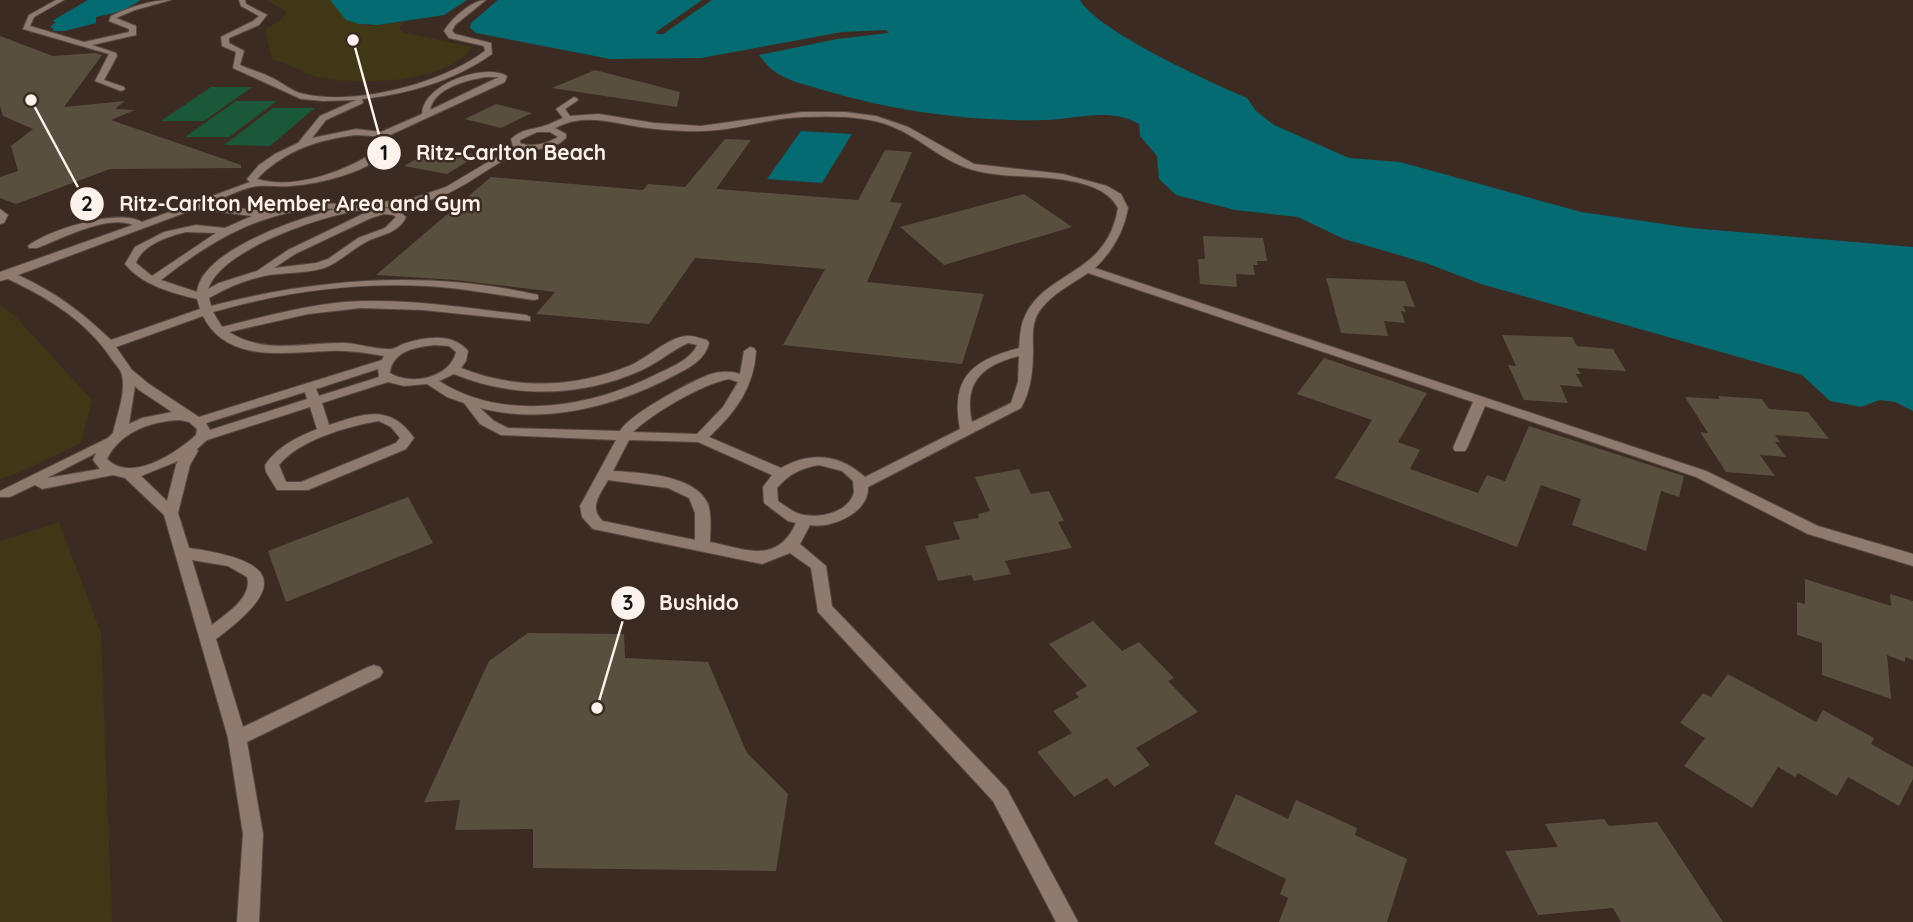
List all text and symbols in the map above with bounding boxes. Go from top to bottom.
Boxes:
callout: Ritz-Carlton Beach [367,132,620,174]
text: 1 [380,139,388,165]
text: Ritz-Carlton Beach [416,139,606,165]
callout: Ritz-Carlton Member Area and Gym [70,183,494,225]
text: 2 [81,190,93,216]
text: Ritz-Carlton Member Area and Gym [119,190,481,216]
callout: Bushido [610,582,753,624]
text: 3 [622,589,634,615]
text: Bushido [659,589,739,615]

